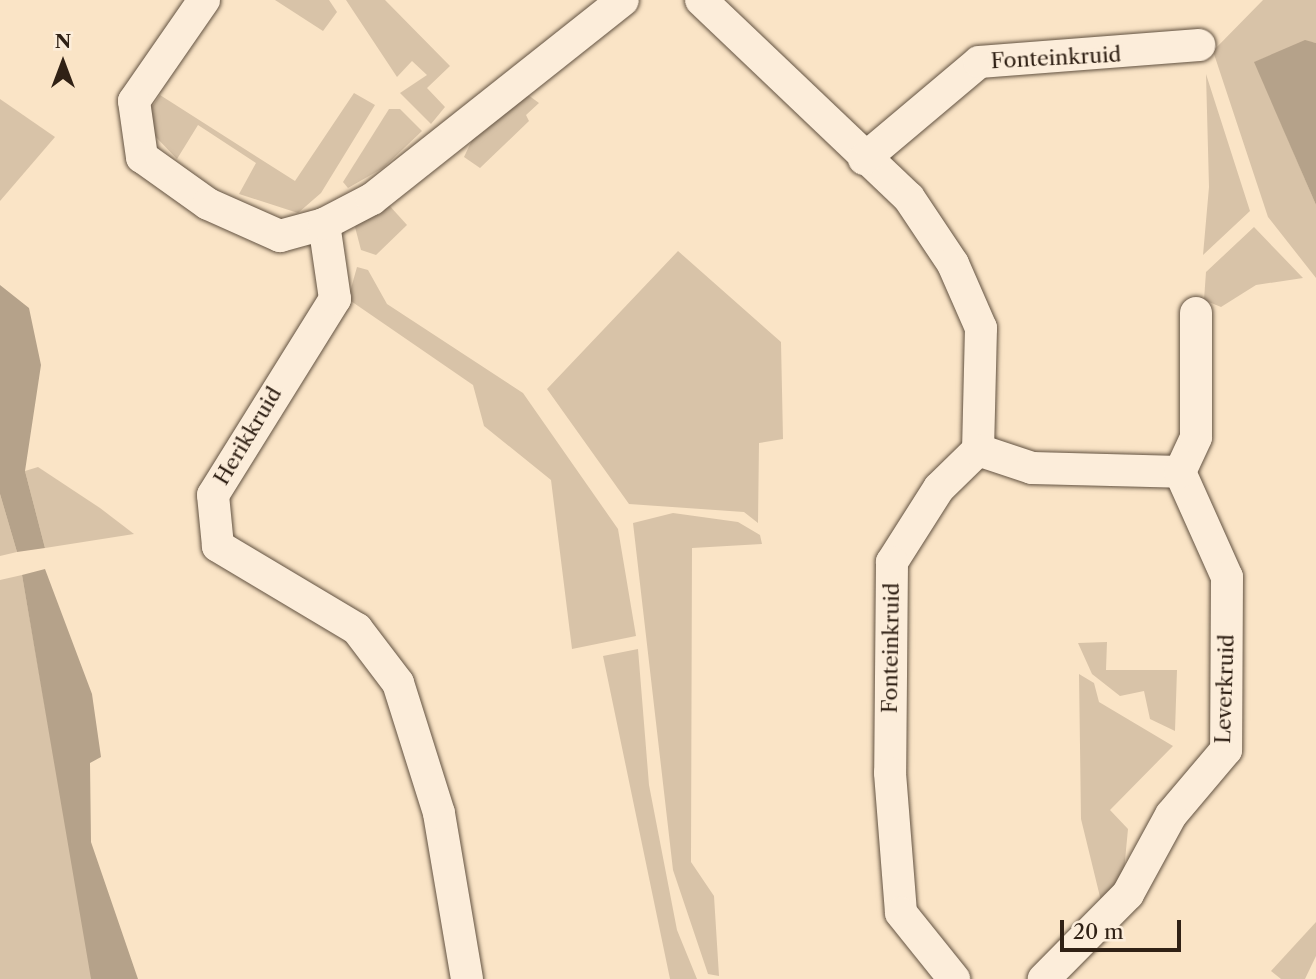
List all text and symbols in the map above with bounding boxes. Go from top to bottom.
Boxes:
north arrow [28,28,98,98]
text: N [55,30,71,53]
street label: Fonteinkruid [990,42,1122,74]
street label: Herikkruid [209,382,287,490]
street label: Fonteinkruid [877,582,905,714]
street label: Leverkruid [1210,634,1240,744]
scale bar [1064,906,1185,950]
text: 20 m [1073,919,1124,944]

